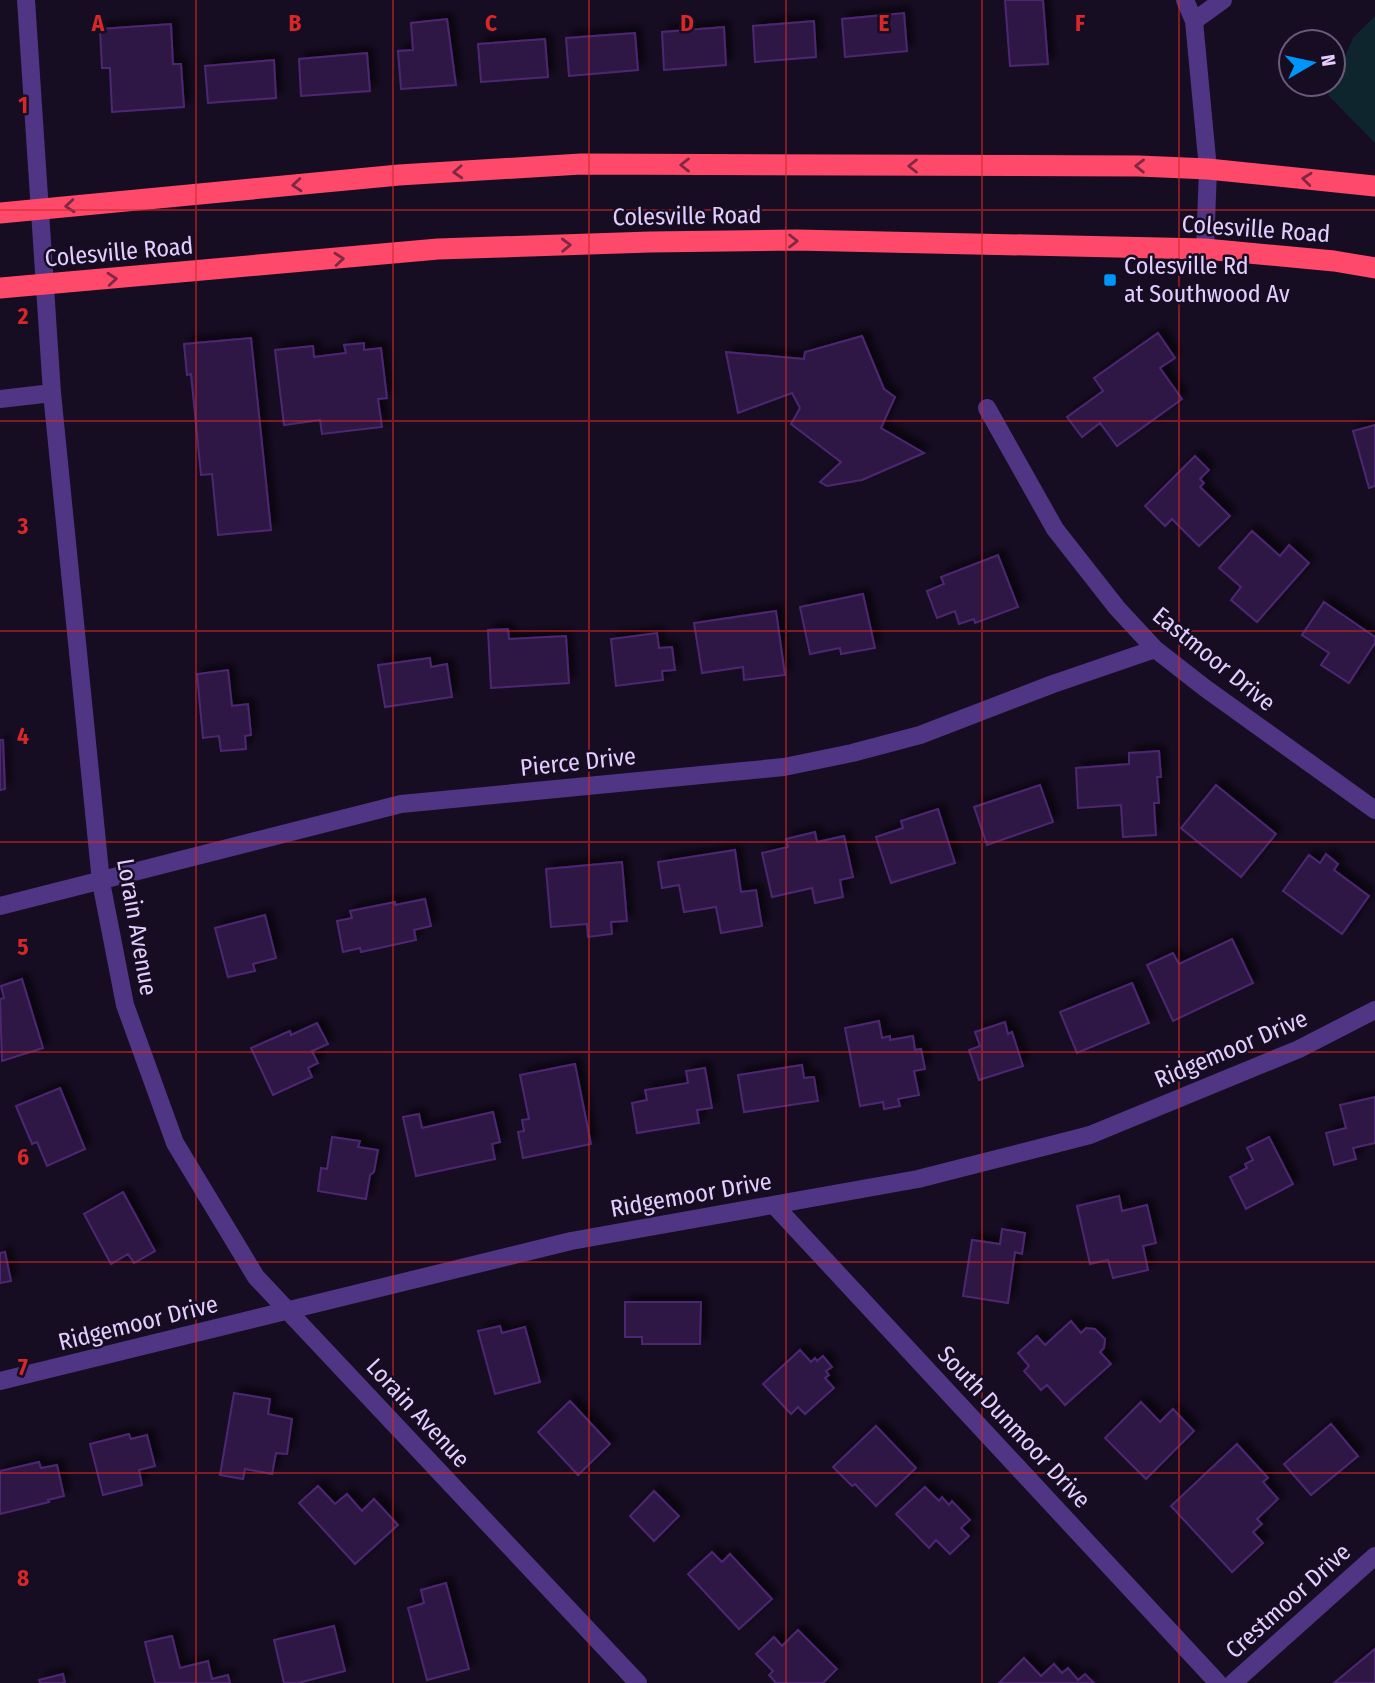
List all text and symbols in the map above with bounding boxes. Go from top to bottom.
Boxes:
text: A [91,9,105,37]
text: B [289,9,302,37]
text: C [485,9,497,37]
text: D [680,9,694,37]
text: E [879,9,890,37]
text: F [1075,9,1085,37]
north arrow [1277,28,1347,98]
text: N [1316,53,1341,68]
text: 1 [18,91,28,119]
one-way arrow [679,157,690,173]
one-way arrow [907,158,917,174]
one-way arrow [1134,159,1145,174]
one-way arrow [452,164,463,179]
one-way arrow [1301,172,1312,187]
one-way arrow [291,177,302,192]
one-way arrow [64,198,75,213]
street label: Colesville Road [612,201,762,231]
street label: Colesville Road [1181,210,1331,248]
street label: Colesville Road [44,232,194,272]
one-way arrow [789,233,799,249]
one-way arrow [561,237,572,253]
one-way arrow [333,251,345,266]
place label: Colesville Rd at Southwood Av [1124,252,1290,308]
one-way arrow [107,272,118,287]
marker: Colesville Rd at Southwood Av [1102,272,1118,288]
text: 2 [17,302,29,330]
text: 3 [17,512,29,540]
street label: Eastmoor Drive [1147,601,1281,717]
text: 4 [17,722,29,750]
street label: Pierce Drive [519,742,637,782]
street label: Lorain Avenue [111,856,163,998]
text: 5 [17,933,29,961]
street label: Ridgemoor Drive [1150,1004,1312,1094]
text: 6 [17,1143,29,1171]
street label: Ridgemoor Drive [608,1167,774,1223]
street label: Ridgemoor Drive [55,1290,221,1356]
street label: South Dunmoor Drive [932,1340,1096,1514]
text: 7 [18,1353,28,1381]
street label: Lorain Avenue [361,1353,475,1473]
street label: Crestmoor Drive [1220,1538,1356,1664]
text: 8 [17,1564,29,1592]

